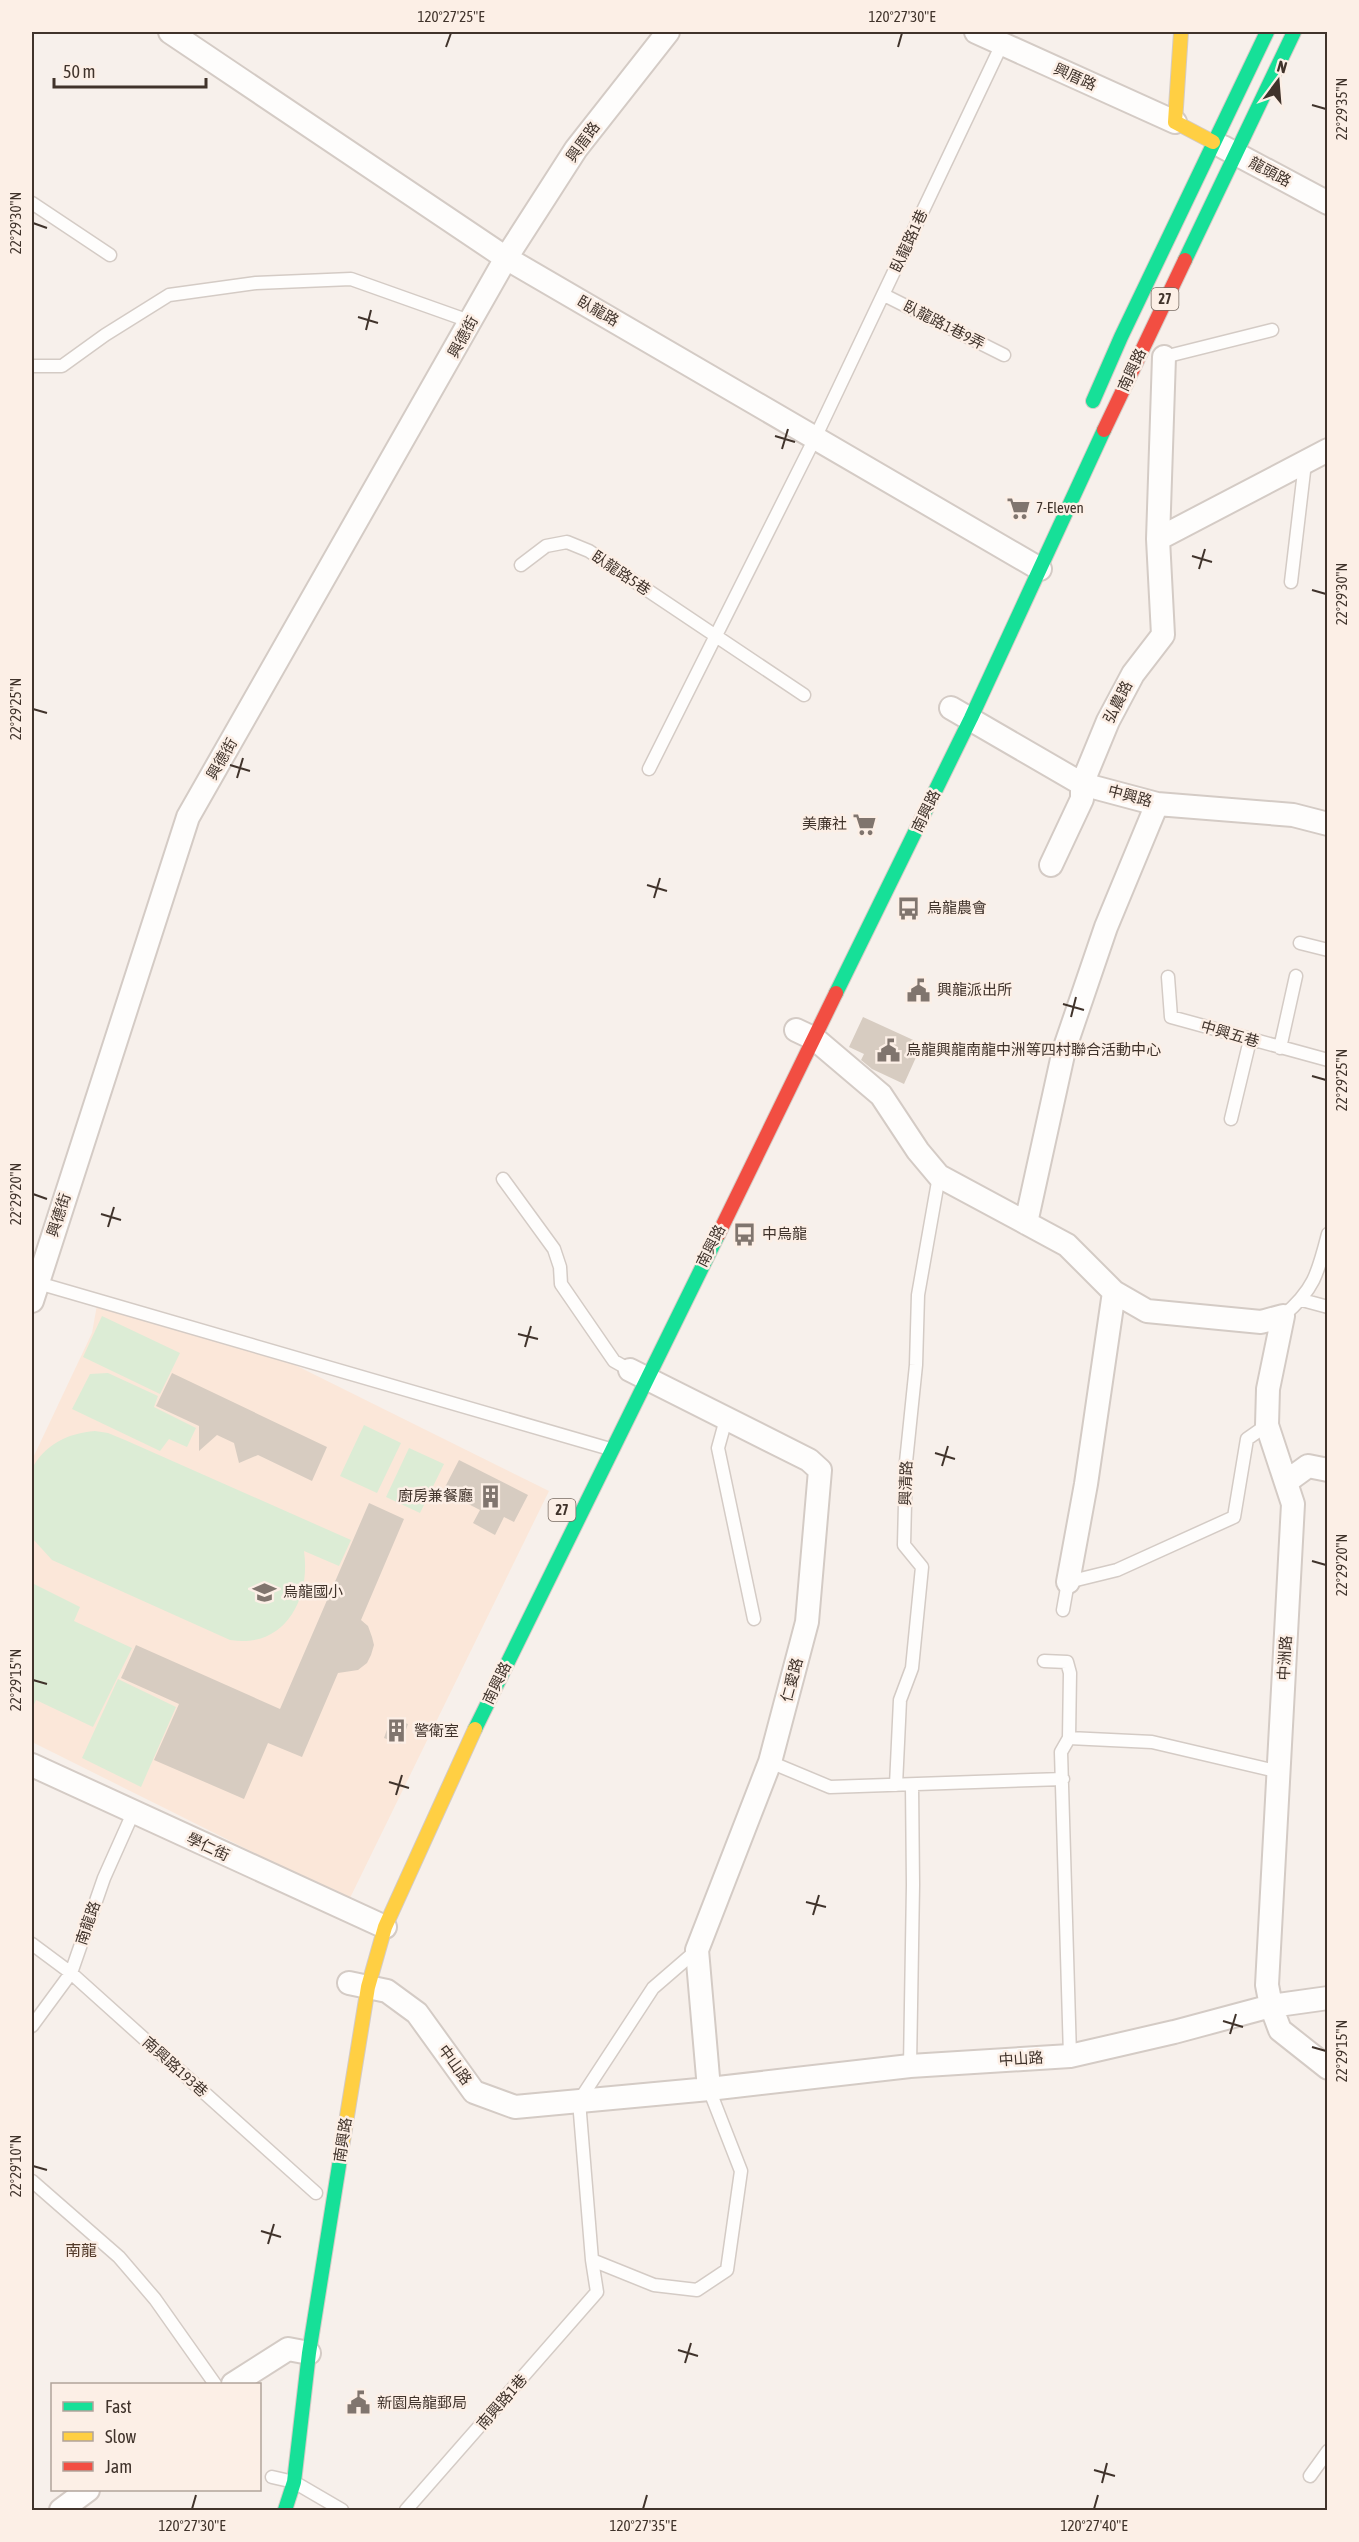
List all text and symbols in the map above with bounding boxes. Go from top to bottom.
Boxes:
text: 120°27'25"E [417,8,485,25]
text: 120°27'30"E [868,8,936,25]
scale bar [54,51,206,89]
north arrow [1248,51,1308,111]
text: N [1275,57,1289,77]
street label: 興厝路 [1051,60,1099,93]
text: 50 m [63,61,95,82]
text: 22°29'35"N [1333,78,1350,140]
street label: 興厝路 [562,119,603,165]
street label: 龍頭路 [1246,153,1294,190]
text: 22°29'30"N [7,192,24,254]
street label: 臥龍路1巷 [887,207,930,275]
road number: 27 [1152,288,1178,310]
street label: 臥龍路 [575,292,622,329]
street label: 臥龍路1巷9弄 [901,297,988,352]
street label: 興德街 [444,313,481,361]
street label: 南興路 [1114,346,1149,394]
supermarket icon: 7-Eleven [1005,495,1031,521]
place label: 7-Eleven [1036,499,1084,516]
street label: 臥龍路5巷 [589,547,654,598]
text: 22°29'30"N [1333,563,1350,625]
text: 22°29'25"N [7,678,24,740]
street label: 弘農路 [1100,678,1135,726]
street label: 興德街 [203,735,240,782]
street label: 中興路 [1106,781,1154,810]
street label: 南興路 [908,787,943,835]
supermarket icon: 美廉社 [852,811,878,837]
place label: 美廉社 [802,815,847,832]
bus stop icon: 烏龍農會 [896,895,922,921]
place label: 烏龍農會 [927,899,987,916]
public building icon: 興龍派出所 [906,977,932,1003]
place label: 興龍派出所 [937,981,1012,998]
street label: 中興五巷 [1199,1017,1261,1050]
public building icon: 烏龍興龍南龍中洲等四村聯合活動中心 [875,1037,901,1063]
place label: 烏龍興龍南龍中洲等四村聯合活動中心 [906,1041,1161,1058]
text: 22°29'25"N [1333,1049,1350,1111]
text: 22°29'20"N [7,1163,24,1225]
street label: 興德街 [43,1191,74,1239]
bus stop icon: 中烏龍 [731,1221,757,1247]
street label: 南興路 [693,1222,728,1270]
place label: 中烏龍 [762,1225,807,1242]
street label: 興清路 [896,1460,915,1506]
building icon: 廚房兼餐廳 [478,1483,504,1509]
place label: 廚房兼餐廳 [398,1487,473,1504]
road number: 27 [548,1499,576,1521]
text: 22°29'20"N [1333,1534,1350,1596]
school or university icon: 烏龍國小 [252,1579,278,1605]
place label: 烏龍國小 [283,1583,343,1600]
street label: 中洲路 [1275,1635,1294,1681]
text: 22°29'15"N [7,1649,24,1711]
street label: 仁愛路 [777,1656,806,1704]
street label: 南興路 [479,1659,514,1707]
building icon: 警衛室 [383,1718,409,1744]
place label: 警衛室 [414,1722,459,1739]
street label: 學仁街 [184,1829,232,1864]
street label: 南龍路 [72,1899,103,1947]
text: 22°29'15"N [1333,2020,1350,2082]
street label: 南興路193巷 [139,2033,211,2100]
street label: 中山路 [435,2042,476,2088]
street label: 中山路 [998,2048,1044,2069]
street label: 南興路 [331,2116,354,2163]
text: 22°29'10"N [7,2135,24,2197]
district label: 南龍 [65,2241,97,2259]
street label: 南興路1巷 [473,2371,530,2433]
legend [51,2383,261,2491]
public building icon: 新園烏龍郵局 [346,2390,372,2416]
place label: 新園烏龍郵局 [377,2394,467,2411]
text: Fast [105,2396,132,2417]
text: Slow [105,2426,136,2447]
text: Jam [105,2456,132,2477]
text: 120°27'30"E [158,2517,226,2534]
text: 120°27'35"E [609,2517,677,2534]
text: 120°27'40"E [1060,2517,1128,2534]

